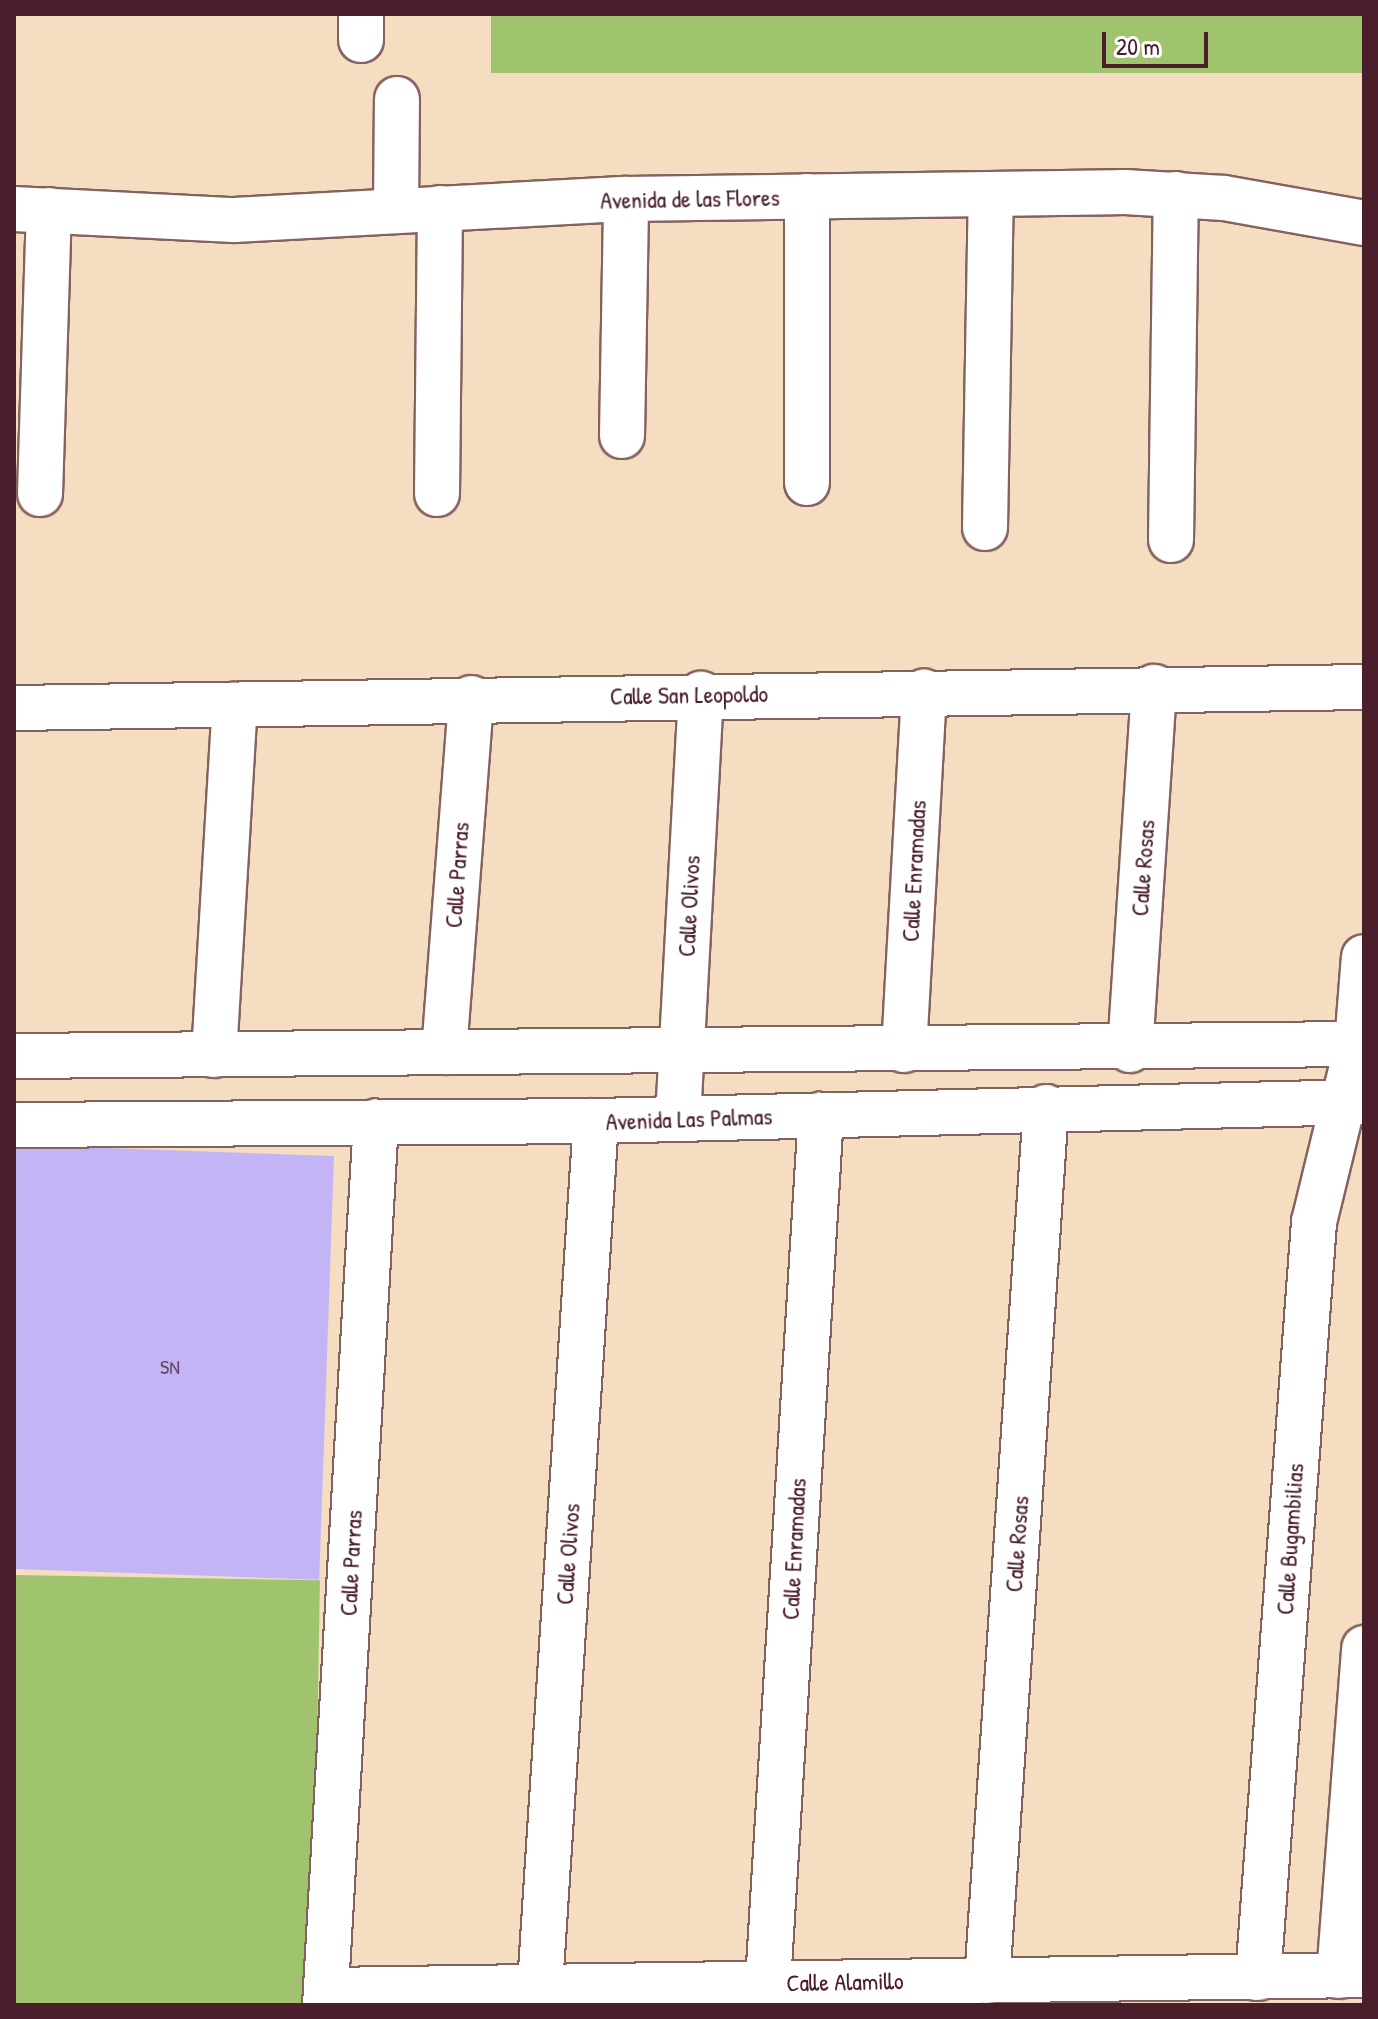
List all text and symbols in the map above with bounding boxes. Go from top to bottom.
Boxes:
scale bar [1106,16,1212,66]
text: 20 m [1116,30,1160,62]
street label: Avenida de las Flores [600,183,780,215]
street label: Calle San Leopoldo [610,679,768,711]
street label: Calle Enramadas [896,799,932,943]
street label: Calle Rosas [1125,819,1161,917]
street label: Calle Parras [439,821,475,929]
street label: Calle Olivos [672,855,706,957]
street label: Avenida Las Palmas [605,1102,773,1136]
house number: SN [160,1354,180,1378]
street label: Calle Bugambilias [1270,1462,1310,1616]
street label: Calle Enramadas [776,1477,812,1621]
street label: Calle Rosas [999,1495,1035,1593]
street label: Calle Olivos [550,1502,586,1606]
street label: Calle Parras [334,1509,368,1617]
street label: Calle Alamillo [786,1967,904,1997]

